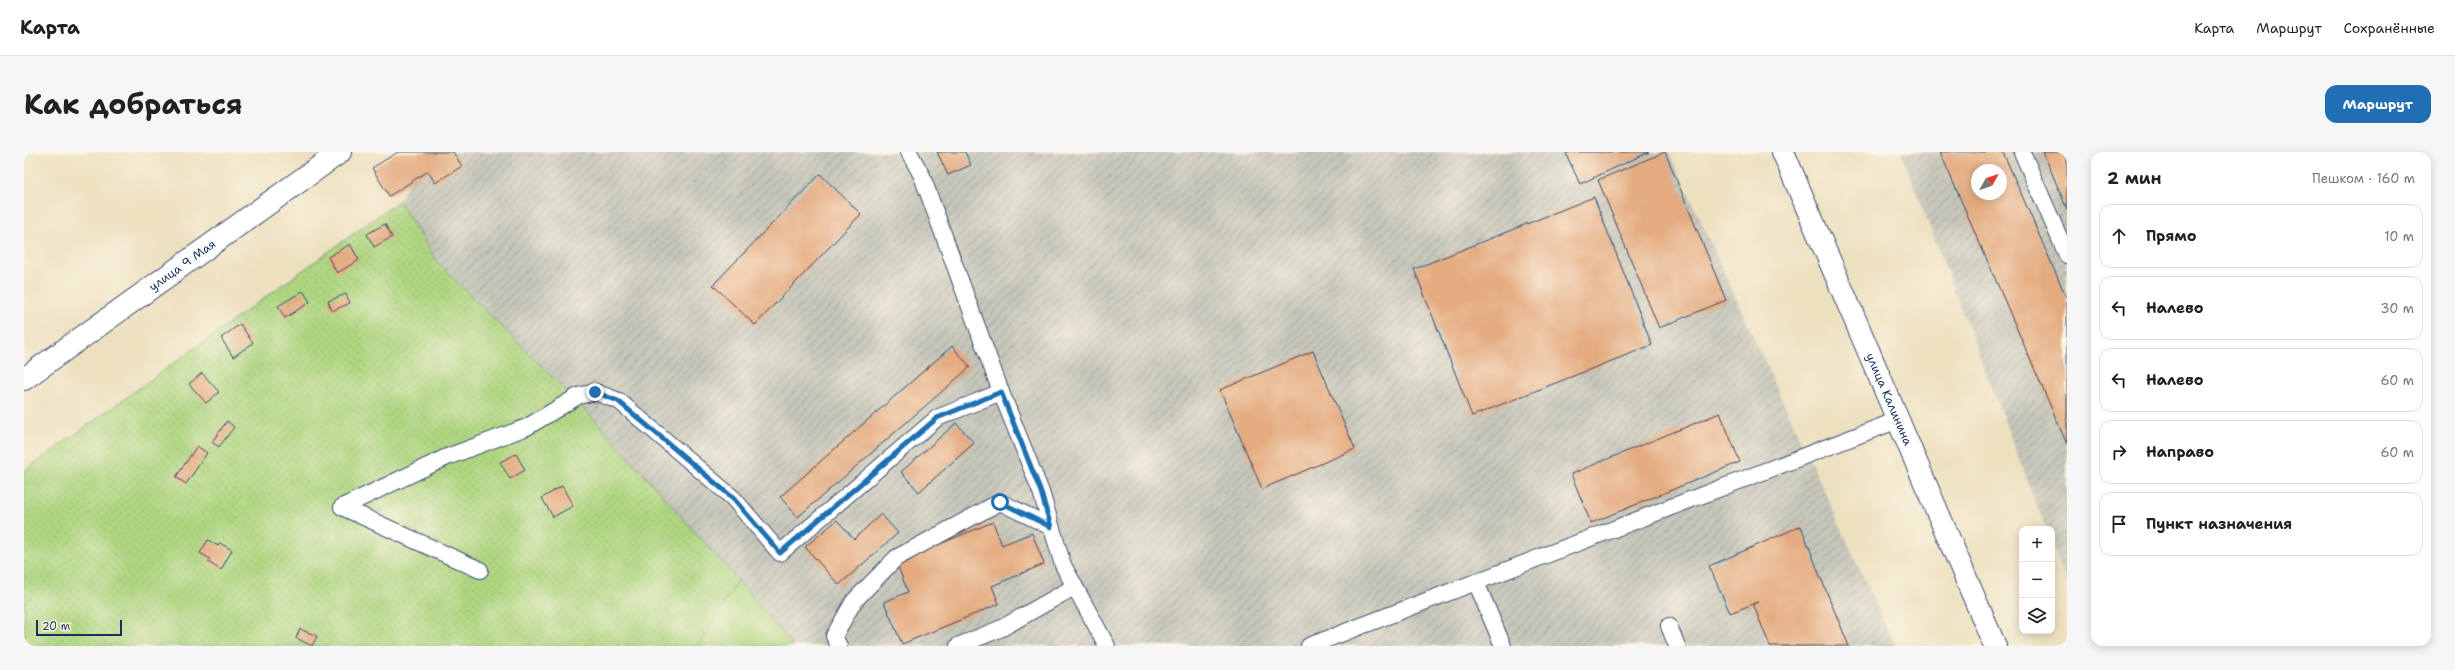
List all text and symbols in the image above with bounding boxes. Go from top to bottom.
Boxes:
text: Карта [20,15,80,40]
text: Карта [2194,19,2234,37]
text: Маршрут [2256,19,2322,37]
text: Сохранённые [2344,19,2435,37]
text: Как добраться [24,85,243,123]
button: Маршрут [2325,85,2431,123]
north arrow [1971,164,2007,200]
text: 2 мин [2107,167,2162,189]
text: Пешком · 160 m [2312,170,2415,187]
icon: ahead [2108,225,2130,247]
text: Прямо [2146,226,2196,246]
text: 10 m [2384,228,2414,245]
street label: улица 9 Мая [146,236,219,295]
icon: left [2108,297,2130,319]
text: Налево [2146,298,2204,318]
text: 30 m [2380,300,2414,317]
street label: улица Калинина [1862,350,1916,448]
icon: left [2108,369,2130,391]
text: Налево [2146,370,2204,390]
text: 60 m [2381,372,2414,389]
route end [586,383,604,401]
icon: right [2108,441,2130,463]
text: Направо [2146,442,2214,462]
text: 60 m [2381,444,2414,461]
route start [991,493,1009,511]
icon: arrive [2108,513,2130,535]
text: Пункт назначения [2146,514,2292,534]
map controls [2019,526,2055,634]
button: + [2019,526,2055,562]
button: − [2019,562,2055,598]
button: layers [2019,598,2055,634]
scale bar [36,618,122,637]
text: 20 m [42,619,70,634]

